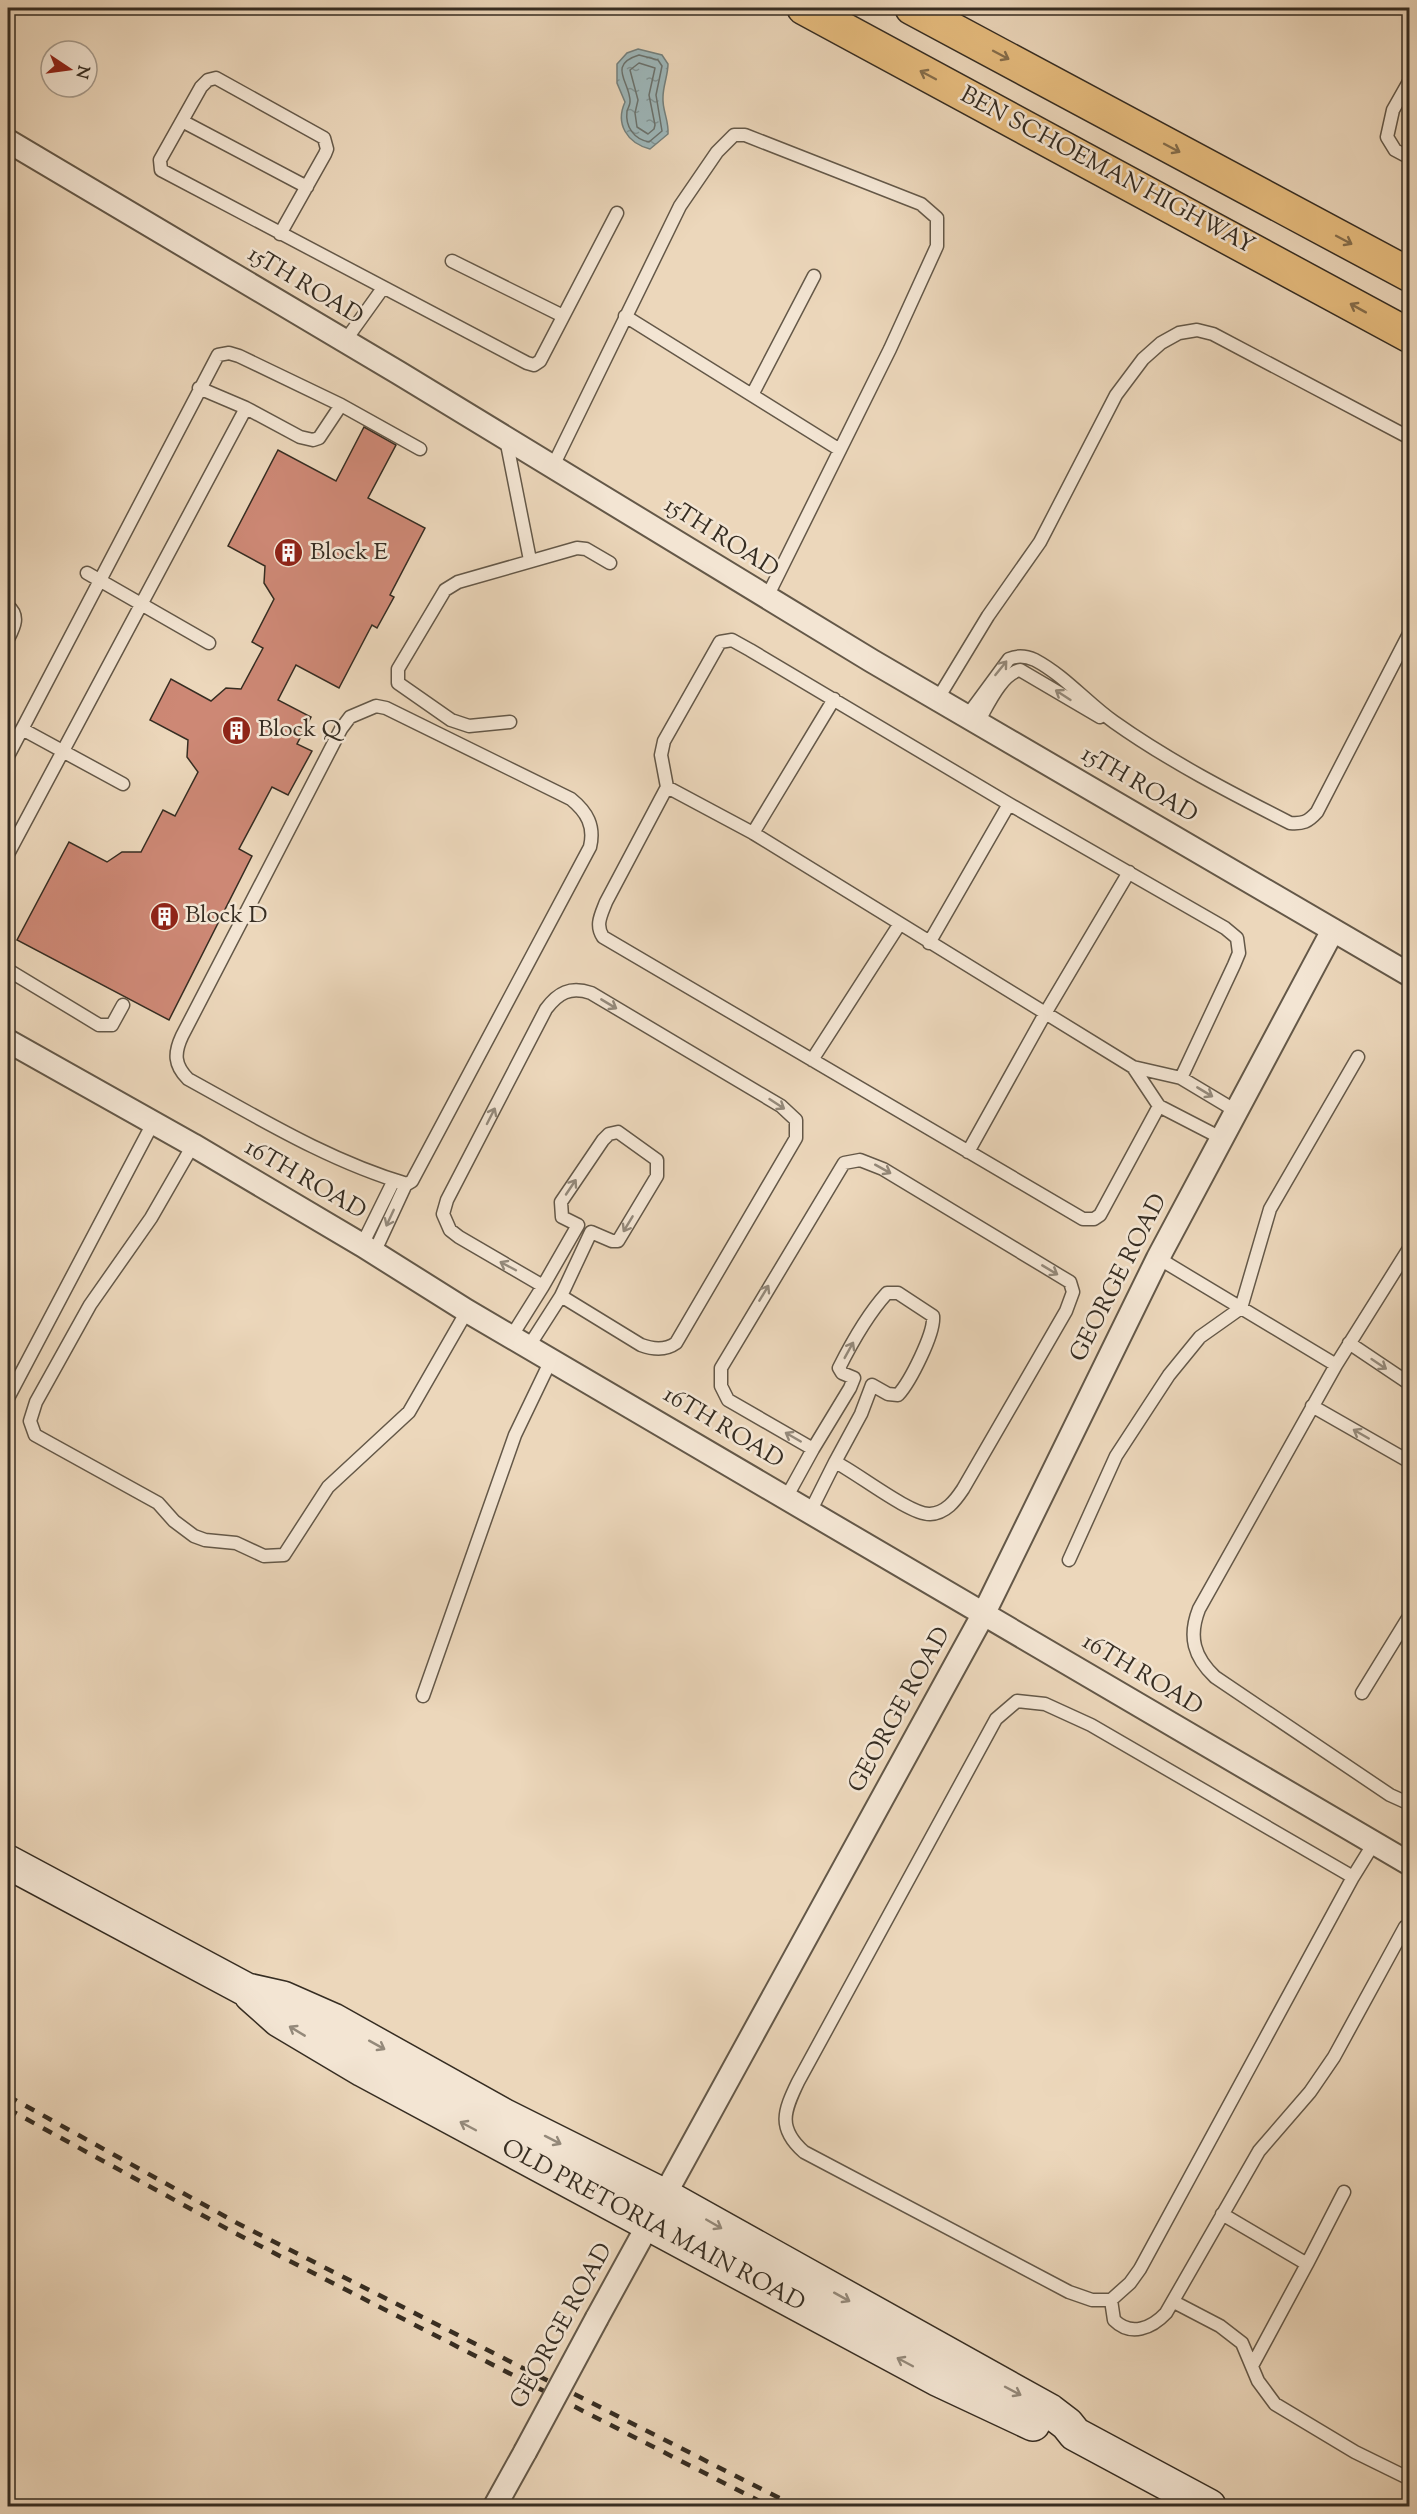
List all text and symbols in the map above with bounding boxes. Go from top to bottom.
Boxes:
north arrow [39,39,99,99]
one-way arrow [991,50,1009,61]
text: N [68,63,94,81]
one-way arrow [920,69,938,80]
street label: BEN SCHOEMAN HIGHWAY [954,79,1260,263]
one-way arrow [1163,142,1180,154]
one-way arrow [1335,234,1352,246]
street label: 15TH ROAD [241,238,369,334]
one-way arrow [1350,302,1367,314]
street label: 15TH ROAD [657,489,785,587]
place label: Block E [310,536,389,570]
building icon: Block E [273,537,305,569]
one-way arrow [995,660,1008,676]
one-way arrow [1055,689,1072,701]
place label: Block Q [258,713,345,747]
building icon: Block Q [221,714,253,746]
street label: 15TH ROAD [1074,738,1204,832]
place label: Block D [185,899,268,933]
building icon: Block D [148,900,180,932]
one-way arrow [600,998,617,1010]
one-way arrow [1196,1087,1213,1099]
one-way arrow [768,1097,785,1110]
one-way arrow [485,1107,497,1125]
street label: 16TH ROAD [238,1131,372,1229]
one-way arrow [874,1163,891,1175]
one-way arrow [565,1178,578,1195]
street label: GEORGE ROAD [1062,1188,1176,1368]
one-way arrow [384,1209,396,1227]
one-way arrow [622,1215,634,1232]
one-way arrow [500,1260,517,1272]
one-way arrow [1041,1264,1058,1276]
one-way arrow [758,1285,770,1302]
one-way arrow [843,1342,855,1359]
one-way arrow [1371,1358,1387,1370]
street label: 16TH ROAD [656,1379,790,1477]
one-way arrow [1353,1428,1370,1440]
one-way arrow [785,1431,802,1443]
street label: GEORGE ROAD [840,1621,960,1799]
street label: 16TH ROAD [1075,1626,1209,1724]
one-way arrow [289,2025,306,2037]
one-way arrow [368,2040,385,2052]
one-way arrow [460,2120,477,2132]
street label: OLD PRETORIA MAIN ROAD [495,2131,811,2321]
one-way arrow [544,2134,562,2146]
one-way arrow [705,2218,722,2230]
street label: GEORGE ROAD [502,2237,622,2415]
one-way arrow [833,2291,850,2303]
one-way arrow [896,2356,914,2368]
one-way arrow [1004,2386,1022,2398]

